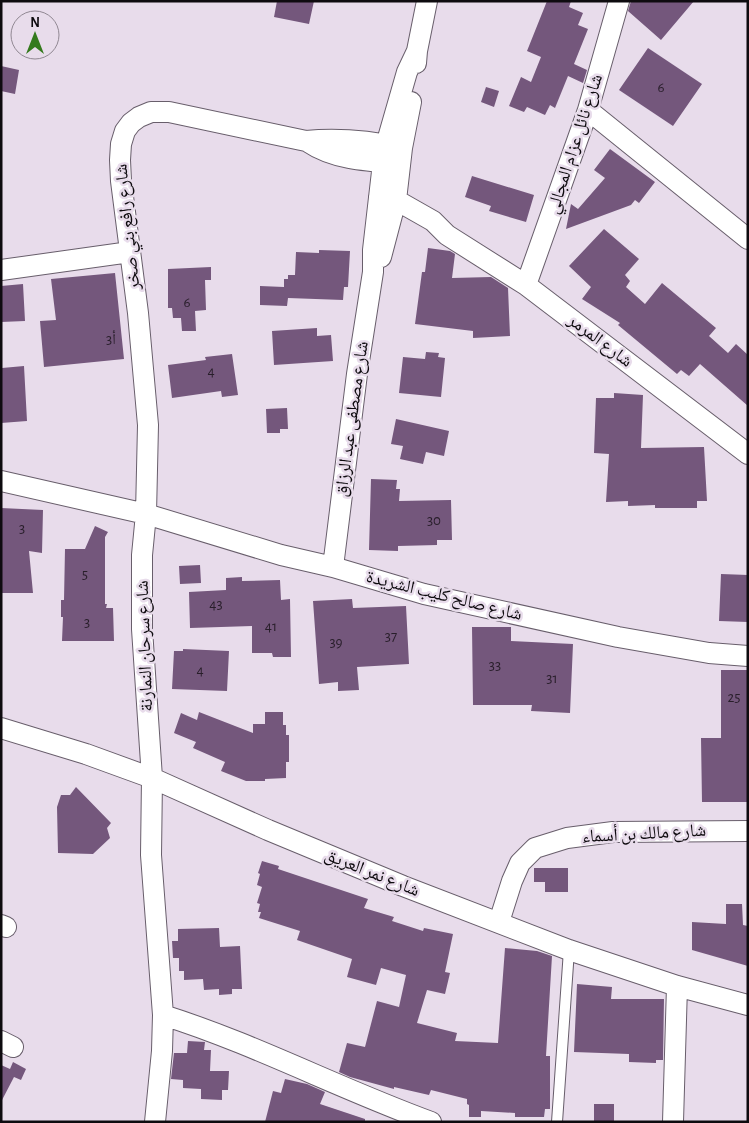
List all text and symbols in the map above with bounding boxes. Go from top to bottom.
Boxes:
north arrow [10,10,60,60]
text: N [30,16,40,30]
street label: شارع نائل عزام المجالي [544,72,610,218]
house number: 6 [657,80,665,95]
street label: شارع رافع بني صخر [112,163,148,292]
house number: 6 [183,295,191,310]
street label: شارع المرمر [563,310,636,372]
house number: 3أ [106,330,116,347]
street label: شارع مصطفى عبد الرزاق [332,340,373,498]
house number: 4 [207,364,215,379]
house number: 30 [427,513,441,528]
house number: 3 [19,521,25,536]
house number: 5 [82,567,88,582]
street label: شارع صالح كليب الشريدة [364,568,524,626]
street label: شارع سرحان النمارنة [134,580,157,712]
house number: 43 [209,597,223,612]
house number: 3 [84,615,90,630]
house number: 41 [265,619,277,634]
house number: 37 [385,629,397,644]
house number: 39 [329,635,343,650]
house number: 33 [489,658,501,673]
house number: 4 [196,663,204,678]
house number: 31 [546,671,558,686]
house number: 25 [727,690,741,705]
street label: شارع مالك بن أسماء [581,819,707,847]
street label: شارع نمر العريق [322,846,422,901]

